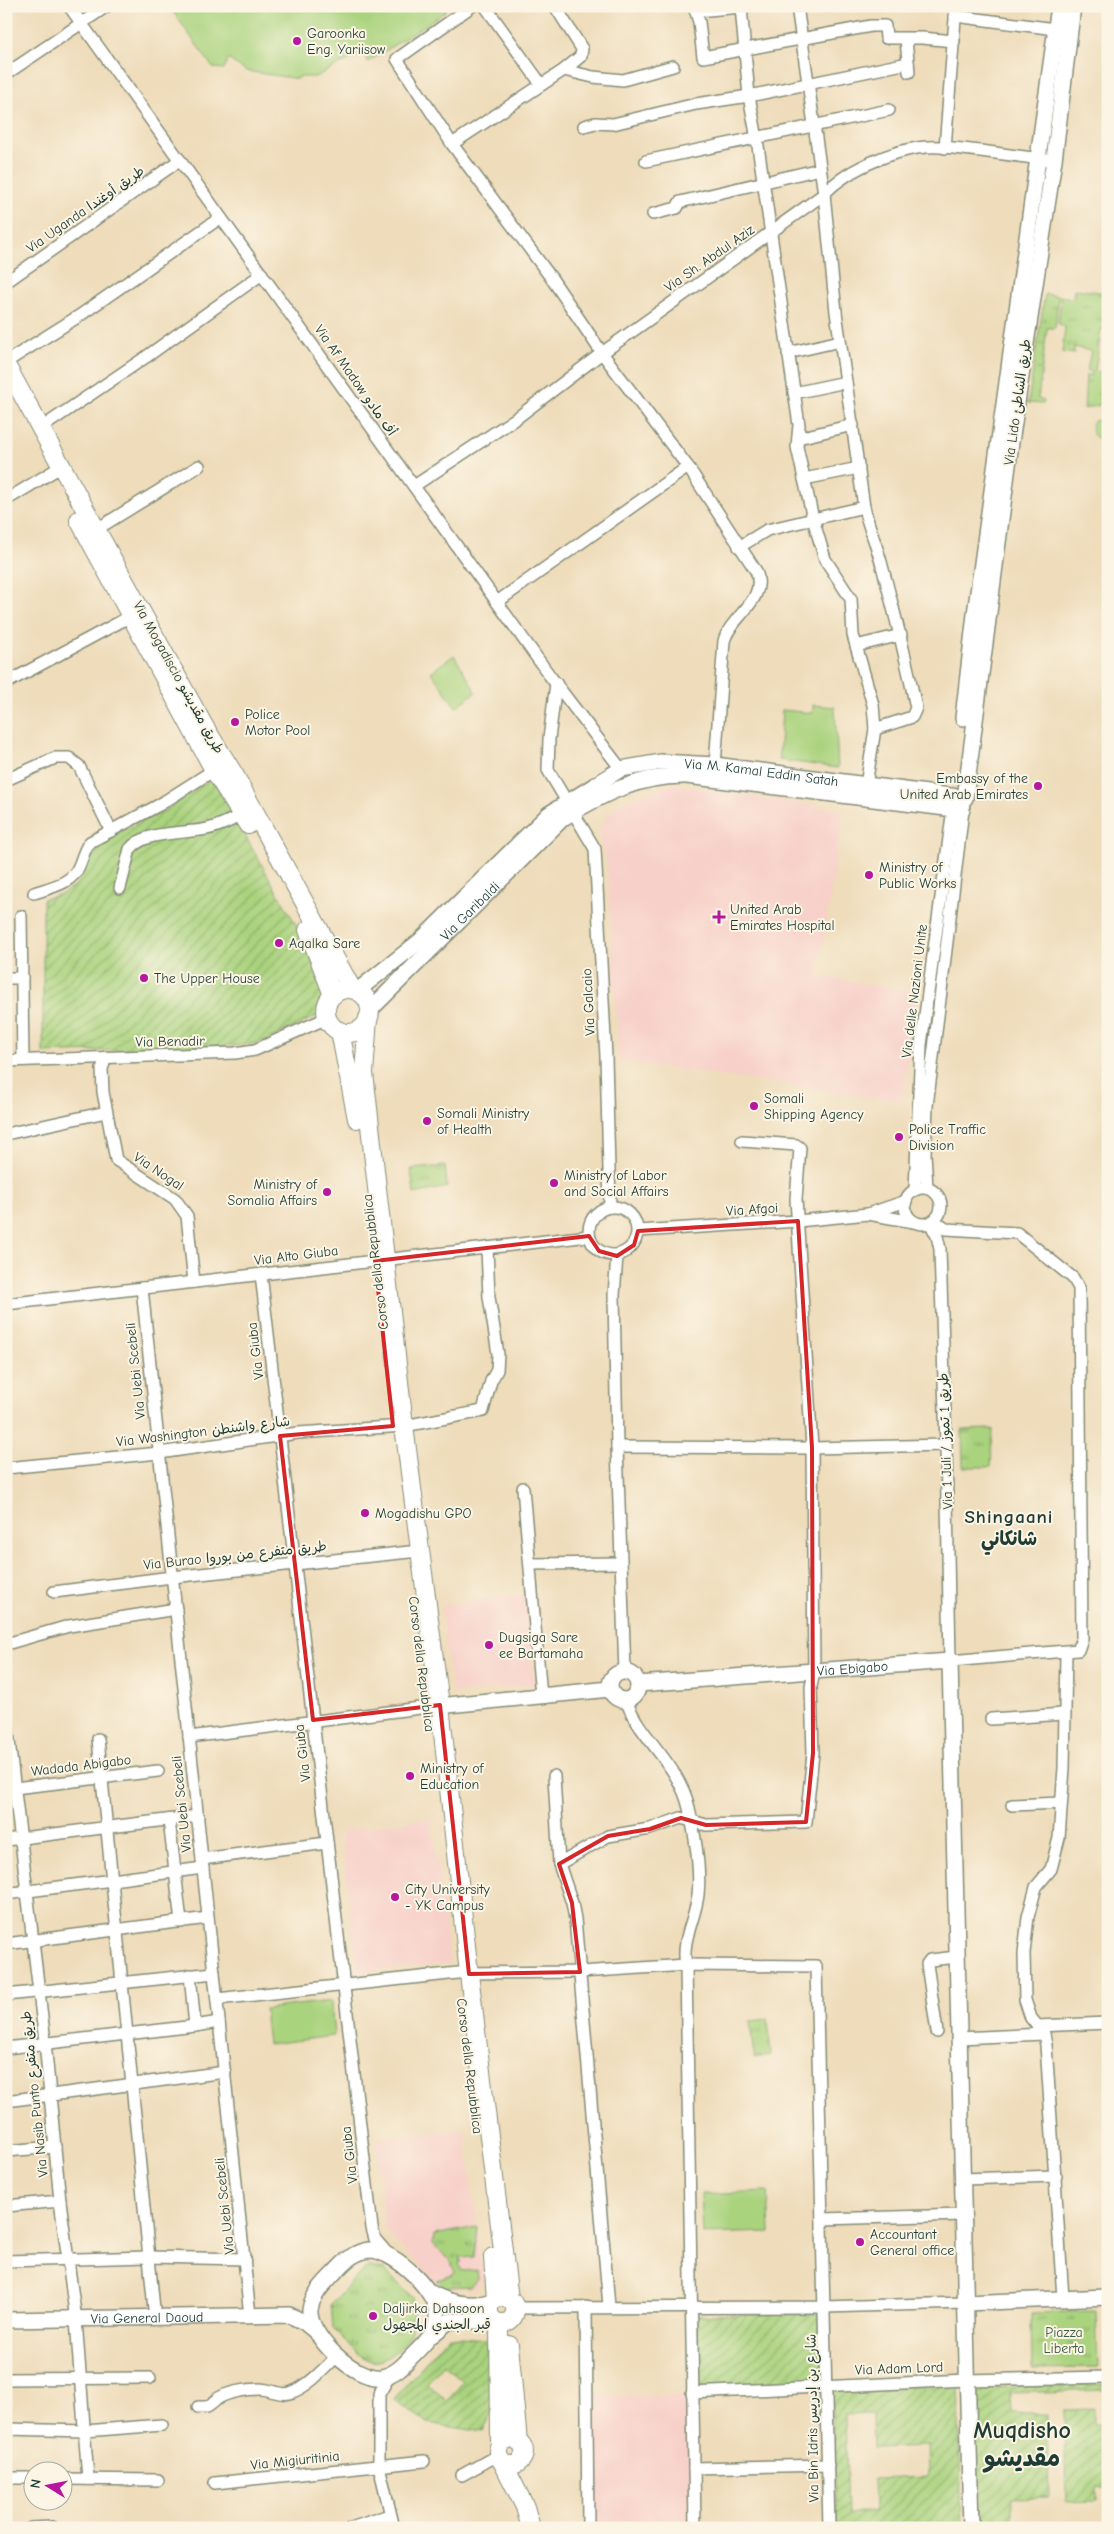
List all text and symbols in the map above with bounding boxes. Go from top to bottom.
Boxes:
place label: Garoonka Eng. Yariisow [307,25,386,58]
marker: Garoonka Eng. Yariisow [291,35,303,47]
street label: Via Uganda طريق أوغندا [23,162,148,257]
street label: Via Sh. Abdul Aziz [661,221,758,296]
street label: Via Af Madow أف مادو [311,321,401,440]
street label: Via Lido طريق الشاطئ [1000,338,1036,466]
street label: Via Mogadiscio طريق مقديشو [129,598,228,757]
place label: Police Motor Pool [245,706,310,739]
marker: Police Motor Pool [229,716,241,728]
street label: Via M. Kamal Eddin Satah [684,755,839,790]
place label: Embassy of the United Arab Emirates [900,770,1028,803]
marker: Embassy of the United Arab Emirates [1032,780,1044,792]
place label: Ministry of Public Works [879,859,956,892]
marker: Ministry of Public Works [863,869,875,881]
street label: Via Garibaldi [437,878,503,944]
place label: United Arab Emirates Hospital [730,901,835,934]
marker: United Arab Emirates Hospital [712,910,726,924]
street label: Via delle Nazioni Unite [898,923,931,1059]
place label: Aqalka Sare [289,935,360,952]
marker: Aqalka Sare [273,937,285,949]
street label: Via Galcaio [578,968,599,1036]
place label: The Upper House [154,970,260,987]
marker: The Upper House [138,972,150,984]
street label: Via Benadir [135,1032,205,1051]
place label: Somali Shipping Agency [764,1090,864,1123]
marker: Somali Shipping Agency [748,1100,760,1112]
place label: Somali Ministry of Health [437,1105,530,1138]
marker: Somali Ministry of Health [421,1115,433,1127]
place label: Police Traffic Division [909,1121,986,1154]
marker: Police Traffic Division [893,1131,905,1143]
street label: Via Nogal [130,1148,187,1194]
place label: Ministry of Labor and Social Affairs [564,1167,669,1200]
place label: Ministry of Somalia Affairs [227,1176,318,1209]
marker: Ministry of Labor and Social Affairs [548,1177,560,1189]
marker: Ministry of Somalia Affairs [321,1186,333,1198]
street label: Corso della Repubblica [359,1193,392,1331]
street label: Via Afgoi [725,1199,779,1220]
street label: Via Alto Giuba [253,1242,339,1269]
street label: Via Giuba [244,1321,267,1381]
street label: Via Uebi Scebeli [122,1322,149,1420]
street label: Via 1 Juli / طريق 1 تموز [935,1372,956,1510]
street label: Via Washington شارع واشنطن [115,1412,291,1452]
place label: Mogadishu GPO [375,1505,471,1522]
district label: Shingaani شانكاني [965,1506,1054,1555]
marker: Mogadishu GPO [359,1507,371,1519]
street label: Via Burao طريق متفرع من بوروا [143,1537,328,1576]
street label: Corso della Repubblica [405,1595,438,1733]
place label: Dugsiga Sare ee Bartamaha [499,1629,584,1662]
marker: Dugsiga Sare ee Bartamaha [483,1639,495,1651]
street label: Via Ebigabo [816,1658,889,1680]
street label: Via Giuba [291,1723,314,1783]
street label: Wadada Abigabo [30,1751,132,1780]
street label: Via Uebi Scebeli [168,1755,195,1853]
place label: Ministry of Education [420,1760,484,1793]
marker: Ministry of Education [404,1770,416,1782]
place label: City University - YK Campus [405,1881,490,1914]
marker: City University - YK Campus [389,1891,401,1903]
street label: Corso della Repubblica [453,1997,486,2135]
street label: Via Nasib Punto طريق متفرع [17,2010,54,2178]
street label: Via Giuba [338,2125,361,2185]
street label: Via Uebi Scebeli [211,2157,238,2255]
place label: Accountant General office [870,2226,954,2259]
marker: Accountant General office [854,2236,866,2248]
place label: Daljirka Dahsoon قبر الجندي المجهول [383,2300,491,2335]
street label: Via General Daoud [90,2309,204,2328]
marker: Daljirka Dahsoon قبر الجندي المجهول [367,2310,379,2322]
park label: Piazza Liberta [1043,2324,1085,2357]
street label: Via Bin Idris شارع بن إدريس [803,2334,823,2502]
street label: Via Adam Lord [855,2358,943,2379]
district label: Muqdisho مقديشو [973,2416,1071,2473]
street label: Via Migiuritinia [250,2447,340,2474]
north arrow [22,2462,72,2512]
text: N [27,2478,45,2490]

